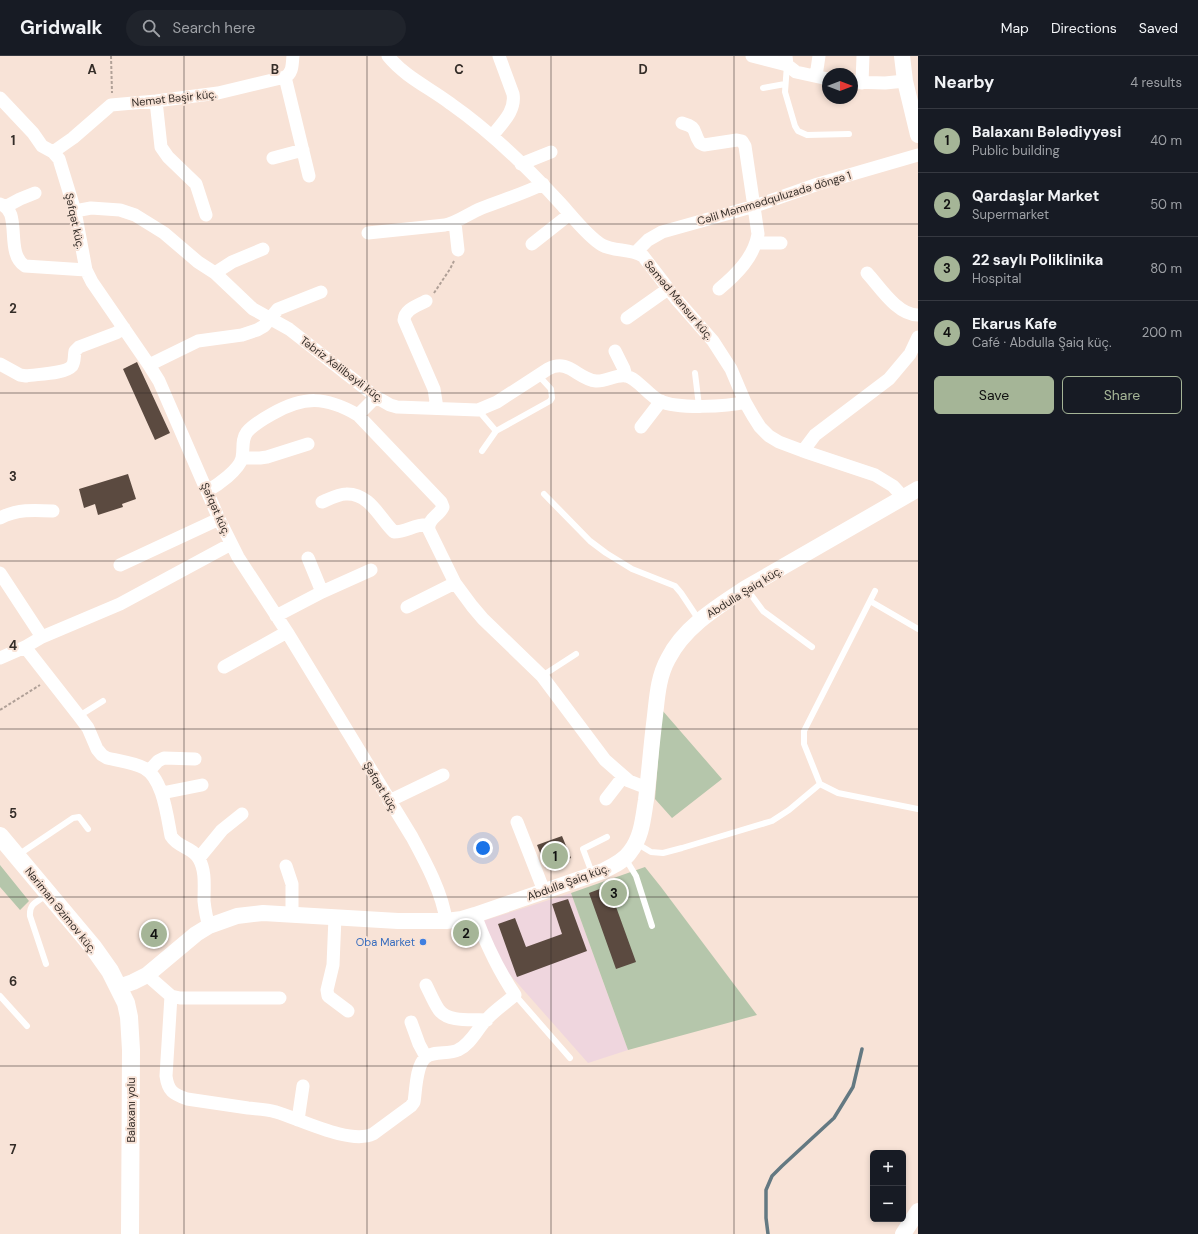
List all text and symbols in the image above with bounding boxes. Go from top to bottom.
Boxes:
search box [126,10,406,46]
text: Gridwalk [20,15,102,40]
icon: search [140,17,162,39]
text: Search here [172,18,255,38]
text: Map [1001,19,1029,37]
text: Directions [1051,19,1117,37]
text: Saved [1139,19,1178,37]
text: A [87,61,97,78]
text: B [271,61,279,78]
text: C [454,61,464,78]
text: D [638,61,648,78]
north arrow [822,68,858,104]
text: Nearby [934,71,994,93]
text: 4 results [1130,74,1182,91]
street label: Nemət Bəşir küç. [131,87,217,109]
text: Balaxanı Bələdiyyəsi [972,122,1121,142]
text: 1 [11,132,15,149]
text: 1 [945,132,949,149]
text: 40 m [1150,132,1182,149]
text: Public building [972,142,1060,159]
street label: Cəlil Məmmədquluzadə döngə 1 [695,168,853,228]
text: Qardaşlar Market [972,186,1099,206]
street label: Şəfqət küç. [62,192,88,250]
text: 2 [943,196,951,213]
text: 50 m [1150,196,1182,213]
text: Supermarket [972,206,1049,223]
text: 22 saylı Poliklinika [972,250,1103,270]
street label: Səməd Mənsur küç. [642,257,716,343]
text: 3 [943,260,951,277]
text: 80 m [1150,260,1182,277]
text: Hospital [972,270,1021,287]
text: 2 [9,300,17,317]
text: Ekarus Kafe [972,314,1057,334]
text: 4 [943,324,951,341]
text: 200 m [1142,324,1182,341]
street label: Təbriz Xəlilbəyli küç. [298,333,386,405]
text: Café · Abdulla Şaiq küç. [972,334,1111,351]
button: Save [934,376,1054,414]
button: Share [1062,376,1182,414]
text: 3 [9,468,17,485]
street label: Şəfqət küç. [198,480,234,538]
street label: Abdulla Şaiq küç. [704,563,784,621]
text: 4 [9,637,17,654]
street label: Şəfqət küç. [360,759,402,815]
text: 5 [9,805,17,822]
your location [473,838,493,858]
pin: 1 [542,841,568,871]
street label: Abdulla Şaiq küç. [525,861,611,903]
street label: Nəriman Əzimov küç. [22,864,100,956]
pin: 3 [601,878,627,908]
pin: 2 [453,918,479,948]
pin: 4 [141,919,167,949]
place label: Oba Market [356,935,415,949]
marker: Oba Market [418,937,428,947]
text: 6 [9,973,17,990]
street label: Balaxanı yolu [124,1077,138,1143]
text: 7 [10,1141,17,1158]
map controls [870,1150,906,1222]
button: + [870,1150,906,1186]
button: − [870,1186,906,1222]

